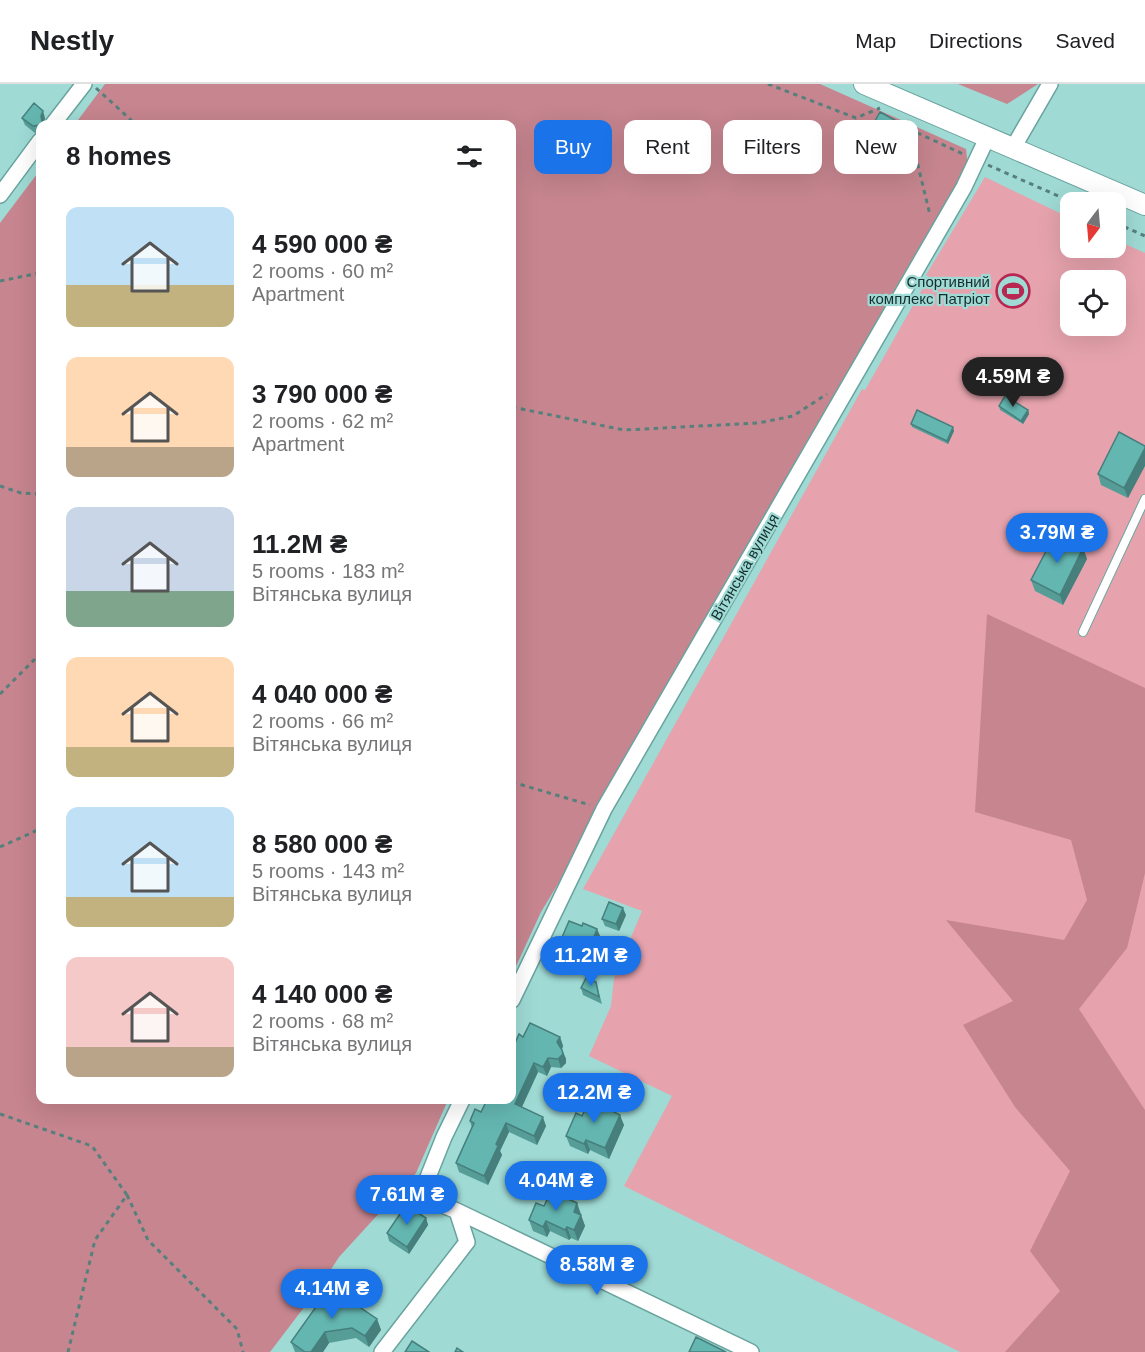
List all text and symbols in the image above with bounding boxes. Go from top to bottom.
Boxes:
text: Nestly [30,25,114,56]
text: Map [855,29,896,52]
text: Directions [929,29,1022,52]
text: Saved [1055,29,1115,52]
chip: Buy [534,120,612,174]
chip: Rent [624,120,711,174]
chip: Filters [723,120,822,174]
chip: New [834,120,918,174]
icon: filters [453,140,486,173]
text: 8 homes [66,141,172,171]
north arrow [1060,192,1126,258]
map controls [1060,192,1126,336]
text: 4 590 000 ₴ [252,229,392,259]
icon: home [114,231,186,303]
text: 2 rooms · 60 m² [252,260,393,282]
button: locate [1060,270,1126,336]
place label: Спортивний комплекс Патріот [869,273,990,307]
sports icon: Спортивний комплекс Патріот [995,273,1031,309]
text: Apartment [252,283,344,305]
pin: 4.59M ₴ [958,357,1068,408]
text: 4.59M ₴ [976,365,1050,387]
text: 3 790 000 ₴ [252,379,392,409]
icon: home [114,381,186,453]
text: 2 rooms · 62 m² [252,410,393,432]
text: Apartment [252,433,344,455]
street label: Вітянська вулиця [707,511,782,623]
pin: 3.79M ₴ [1002,513,1112,564]
text: 3.79M ₴ [1020,521,1094,543]
text: 11.2M ₴ [252,529,347,559]
icon: home [114,531,186,603]
text: 5 rooms · 183 m² [252,560,404,582]
text: Вітянська вулиця [252,583,412,605]
text: 4 040 000 ₴ [252,679,392,709]
icon: home [114,681,186,753]
text: 2 rooms · 66 m² [252,710,393,732]
text: Вітянська вулиця [252,733,412,755]
text: 8 580 000 ₴ [252,829,392,859]
icon: home [114,831,186,903]
text: 5 rooms · 143 m² [252,860,404,882]
text: Вітянська вулиця [252,883,412,905]
pin: 11.2M ₴ [536,936,646,987]
text: 11.2M ₴ [554,944,628,966]
text: 4 140 000 ₴ [252,979,392,1009]
icon: home [114,981,186,1053]
text: 2 rooms · 68 m² [252,1010,393,1032]
text: Вітянська вулиця [252,1033,412,1055]
pin: 12.2M ₴ [539,1073,649,1124]
text: 12.2M ₴ [557,1081,631,1103]
pin: 4.04M ₴ [501,1161,611,1212]
text: 4.04M ₴ [519,1169,593,1191]
pin: 7.61M ₴ [352,1175,462,1226]
text: 7.61M ₴ [370,1183,444,1205]
pin: 8.58M ₴ [542,1245,652,1296]
text: 8.58M ₴ [560,1253,634,1275]
pin: 4.14M ₴ [277,1269,387,1320]
text: 4.14M ₴ [295,1277,369,1299]

